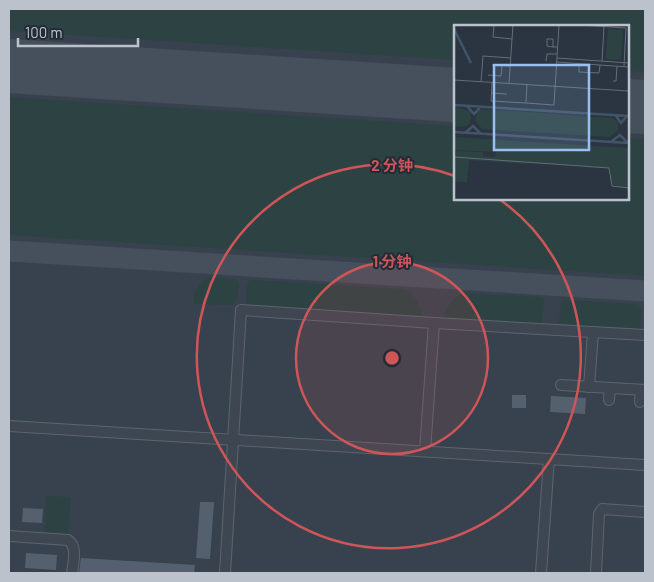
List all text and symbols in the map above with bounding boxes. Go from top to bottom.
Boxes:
scale bar [18,15,138,47]
text: 100 m [25,23,63,41]
inset map [454,25,629,200]
text: 2 分钟 [371,156,413,174]
text: 1 分钟 [373,252,411,270]
centre of rings [383,349,401,367]

